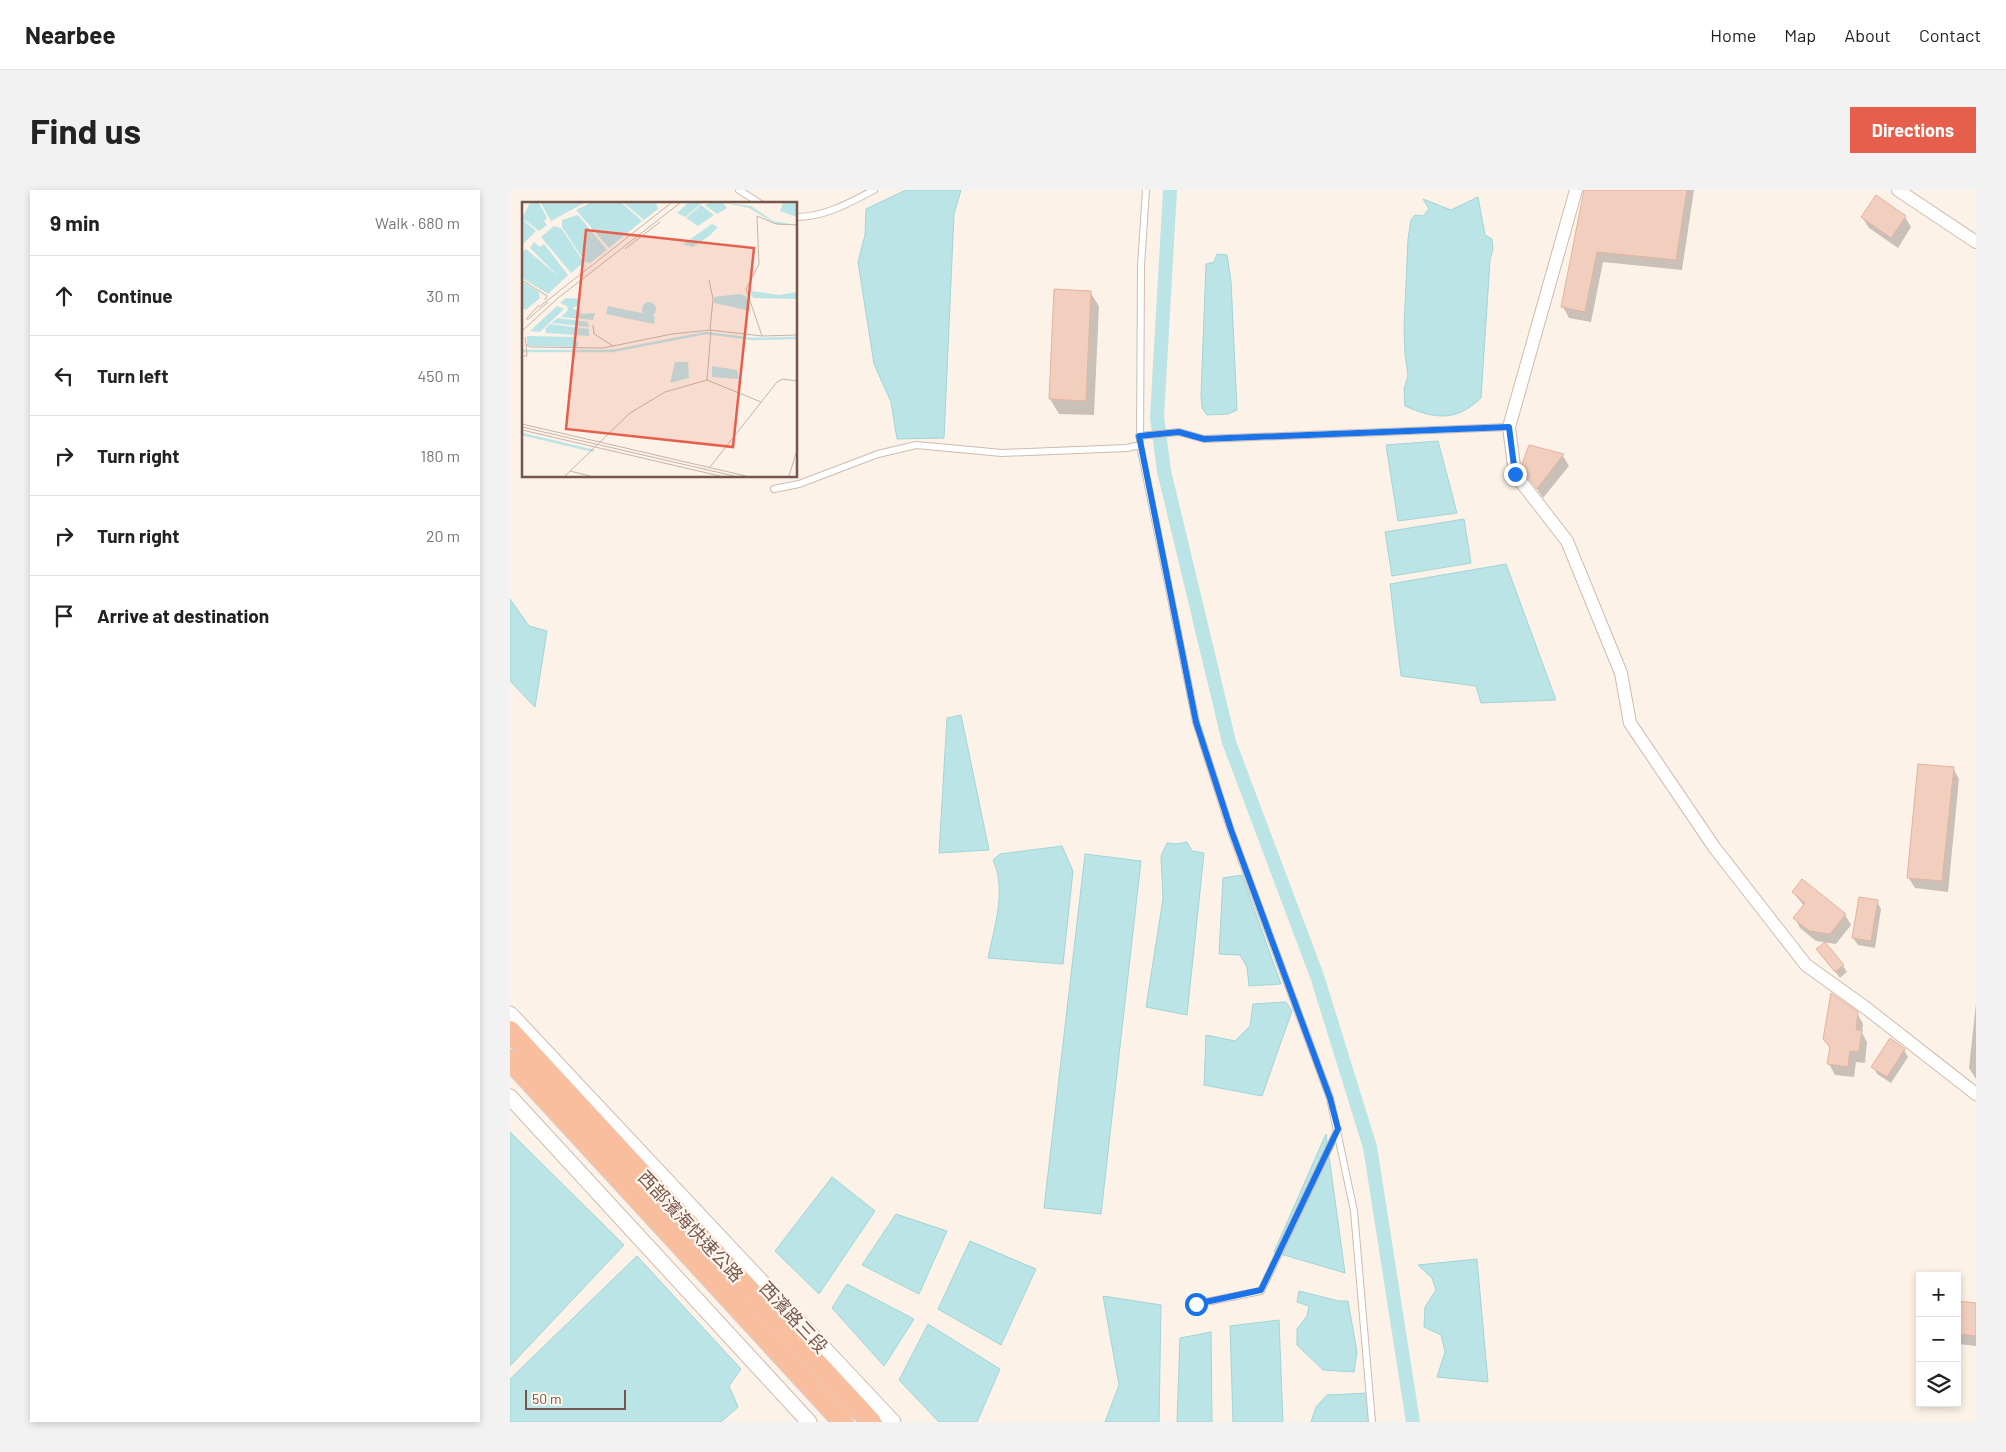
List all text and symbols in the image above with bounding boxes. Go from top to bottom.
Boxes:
text: Nearbee [25,20,116,49]
text: Home [1710,24,1756,46]
text: Map [1784,24,1816,46]
text: About [1844,24,1891,46]
text: Contact [1919,24,1981,46]
button: Directions [1850,107,1976,153]
text: Find us [30,109,141,151]
inset map [522,202,798,478]
text: 9 min [50,210,100,235]
text: Walk · 680 m [375,213,460,232]
icon: ahead [50,282,78,310]
text: Continue [97,284,173,307]
text: 30 m [426,286,460,305]
icon: left [50,362,78,390]
text: Turn left [97,364,168,387]
text: 450 m [417,366,460,385]
icon: right [50,442,78,470]
text: Turn right [97,444,179,467]
text: 180 m [421,446,460,465]
route end [1504,463,1527,486]
icon: right [50,522,78,550]
text: Turn right [97,524,179,547]
text: 20 m [426,526,460,545]
icon: arrive [50,602,78,630]
text: Arrive at destination [97,604,269,627]
street label: 西部濱海快速公路 [634,1166,748,1286]
map controls [1916,1272,1961,1407]
button: + [1916,1272,1961,1317]
street label: 西濱路三段 [755,1277,833,1357]
route start [1185,1293,1208,1316]
button: − [1916,1317,1961,1362]
button: layers [1916,1362,1961,1407]
scale bar [525,1387,626,1410]
text: 50 m [532,1390,561,1407]

